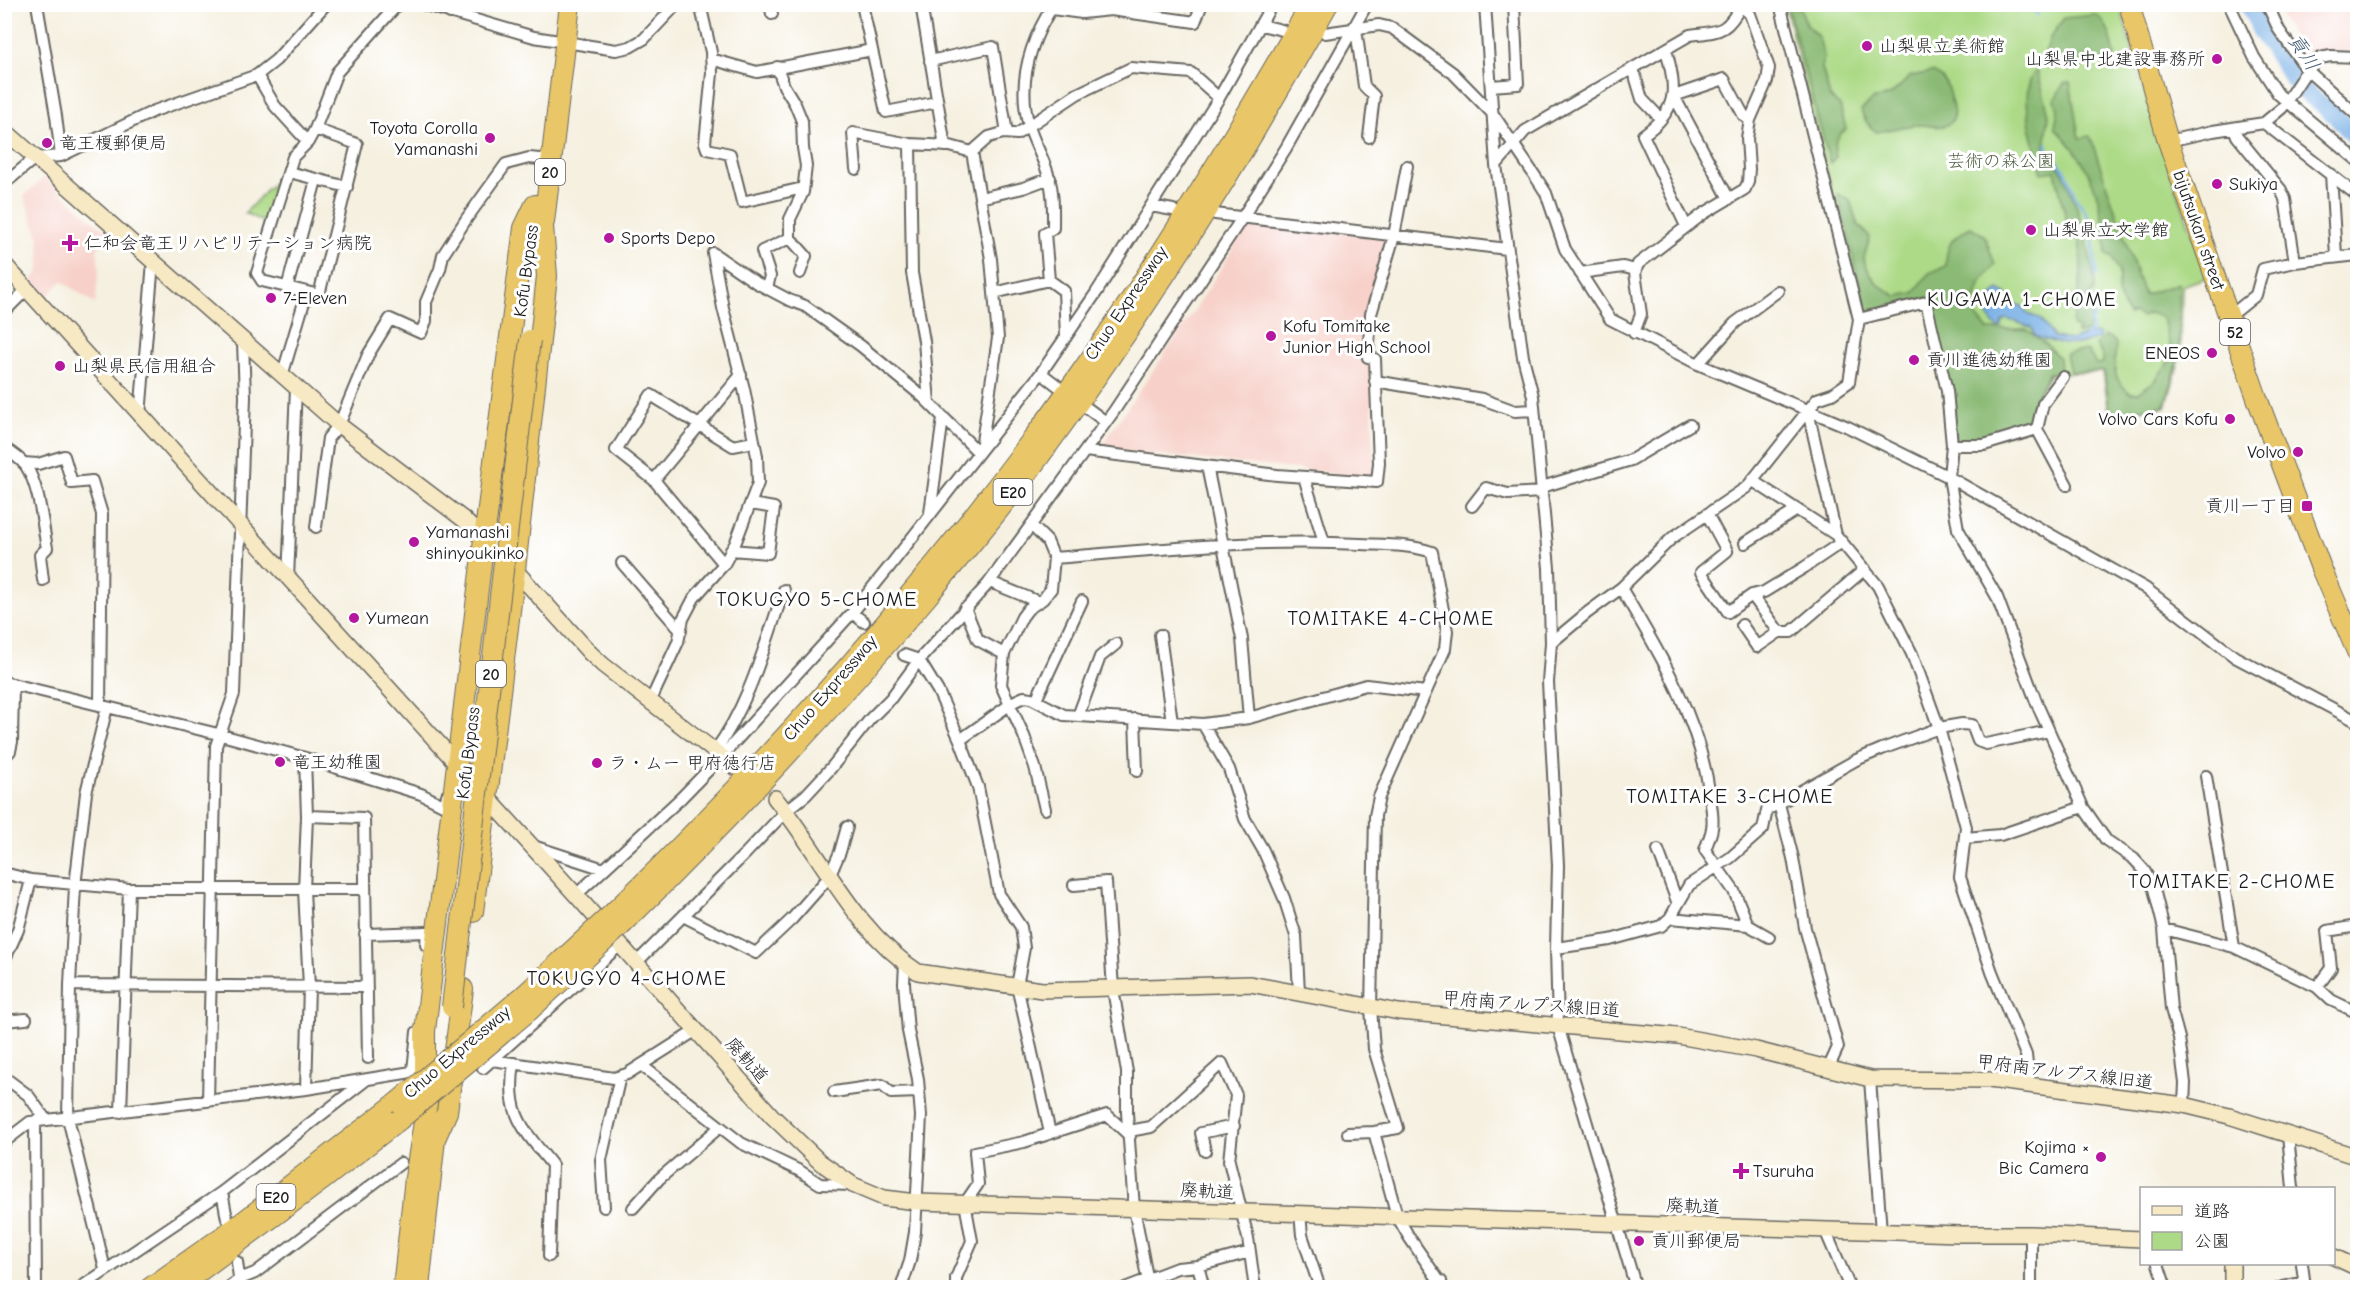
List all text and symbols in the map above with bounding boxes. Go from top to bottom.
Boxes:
water label: 貢川 [2283,29,2324,75]
place label: 山梨県立美術館 [1879,36,2005,57]
marker: 山梨県立美術館 [1860,39,1874,53]
place label: 山梨県中北建設事務所 [2025,49,2205,70]
marker: 山梨県中北建設事務所 [2210,52,2224,66]
place label: Toyota Corolla Yamanashi [370,118,478,160]
marker: Toyota Corolla Yamanashi [483,131,497,145]
place label: 竜王榎郵便局 [59,133,167,154]
marker: 竜王榎郵便局 [40,136,54,150]
park label: 芸術の森公園 [1947,151,2055,172]
road number: 20 [535,159,565,185]
street label: bijutsukan street [2168,168,2229,294]
place label: Sukiya [2229,174,2278,195]
marker: Sukiya [2210,177,2224,191]
place label: 山梨県立文学館 [2043,220,2169,241]
marker: 山梨県立文学館 [2024,223,2038,237]
street label: Kofu Bypass [510,224,543,318]
place label: Sports Depo [621,228,715,249]
marker: Sports Depo [602,231,616,245]
place label: 仁和会竜王リハビリテーション病院 [84,233,372,254]
marker: 仁和会竜王リハビリテーション病院 [61,234,79,252]
street label: Chuo Expressway [1081,242,1173,364]
place label: 7-Eleven [283,288,347,309]
district label: KUGAWA 1-CHOME [1927,288,2117,311]
marker: 7-Eleven [264,291,278,305]
place label: Kofu Tomitake Junior High School [1283,316,1431,358]
road number: 52 [2220,319,2250,345]
marker: Kofu Tomitake Junior High School [1264,329,1278,343]
place label: ENEOS [2145,343,2200,364]
marker: ENEOS [2205,346,2219,360]
place label: 貢川進徳幼稚園 [1926,350,2052,371]
marker: 貢川進徳幼稚園 [1907,353,1921,367]
place label: 山梨県民信用組合 [72,356,216,377]
marker: 山梨県民信用組合 [53,359,67,373]
place label: Volvo Cars Kofu [2099,409,2218,430]
marker: Volvo Cars Kofu [2223,412,2237,426]
place label: Volvo [2247,442,2286,463]
marker: Volvo [2291,445,2305,459]
road number: E20 [994,479,1032,505]
place label: 貢川一丁目 [2205,496,2295,517]
marker: 貢川一丁目 [2300,499,2314,513]
place label: Yamanashi shinyoukinko [426,522,524,564]
marker: Yamanashi shinyoukinko [407,535,421,549]
district label: TOKUGYO 5-CHOME [716,588,918,611]
district label: TOMITAKE 4-CHOME [1287,607,1495,630]
place label: Yumean [366,608,429,629]
marker: Yumean [347,611,361,625]
street label: Chuo Expressway [779,631,883,745]
road number: 20 [476,661,506,687]
street label: Kofu Bypass [452,706,485,800]
place label: 竜王幼稚園 [292,752,382,773]
place label: ラ・ムー 甲府徳行店 [609,753,776,774]
marker: 竜王幼稚園 [273,755,287,769]
marker: ラ・ムー 甲府徳行店 [590,756,604,770]
district label: TOMITAKE 3-CHOME [1626,785,1834,808]
district label: TOMITAKE 2-CHOME [2128,870,2336,893]
district label: TOKUGYO 4-CHOME [527,967,727,990]
street label: 甲府南アルプス線旧道 [1441,988,1621,1021]
street label: Chuo Expressway [400,1001,516,1103]
street label: 廃軌道 [721,1033,772,1087]
street label: 甲府南アルプス線旧道 [1975,1051,2155,1094]
place label: Kojima × Bic Camera [1999,1137,2089,1179]
marker: Kojima × Bic Camera [2094,1150,2108,1164]
place label: Tsuruha [1753,1161,1814,1182]
marker: Tsuruha [1734,1164,1748,1178]
street label: 廃軌道 [1179,1180,1234,1203]
road number: E20 [256,1184,296,1210]
legend [2140,1187,2335,1265]
street label: 廃軌道 [1666,1195,1720,1218]
text: 道路 [2194,1201,2230,1222]
place label: 貢川郵便局 [1651,1231,1741,1252]
text: 公園 [2194,1231,2230,1252]
marker: 貢川郵便局 [1632,1234,1646,1248]

